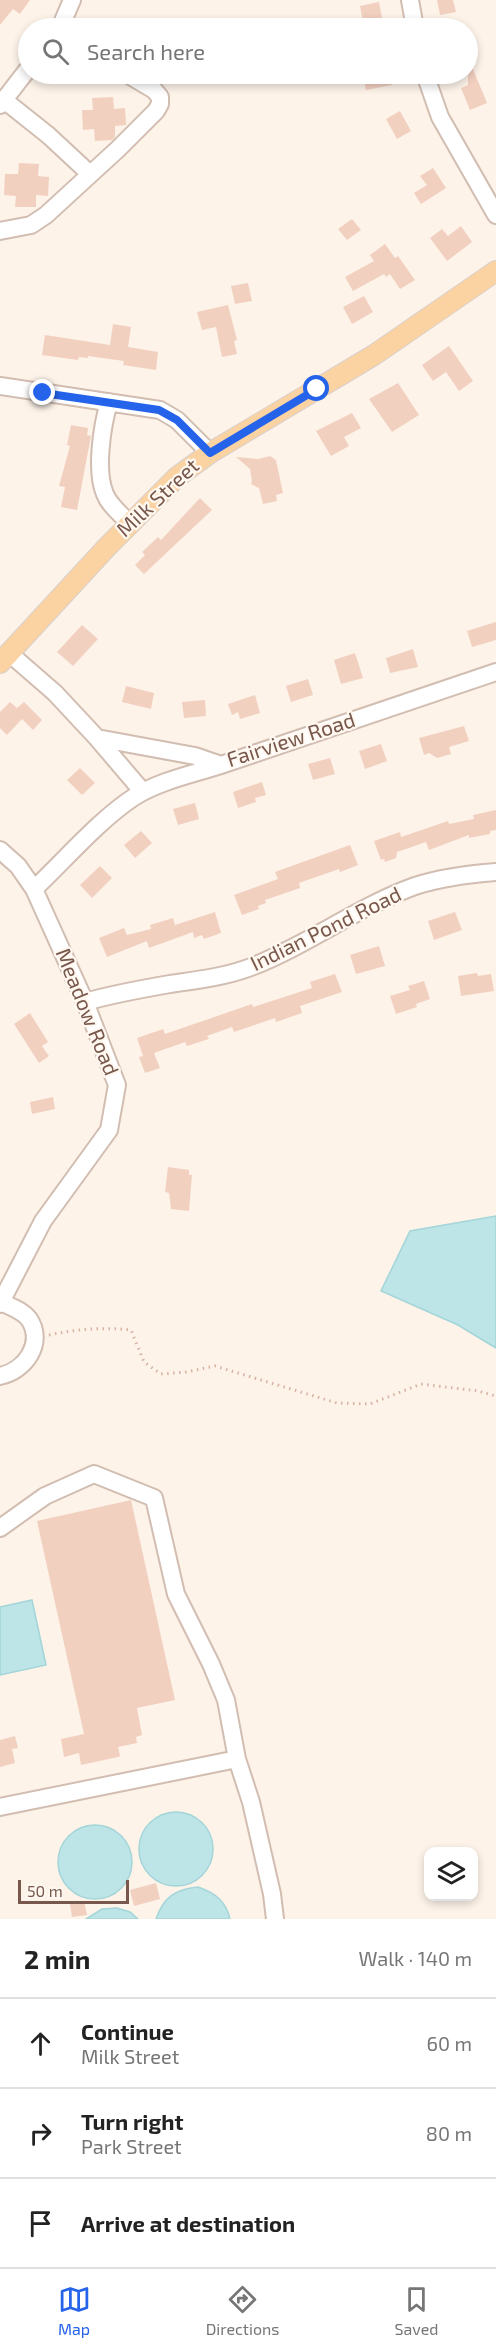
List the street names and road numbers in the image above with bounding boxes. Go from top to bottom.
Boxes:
street label: Milk Street [111,453,203,541]
street label: Fairview Road [223,706,358,771]
street label: Indian Pond Road [246,880,405,975]
street label: Meadow Road [52,944,125,1079]

